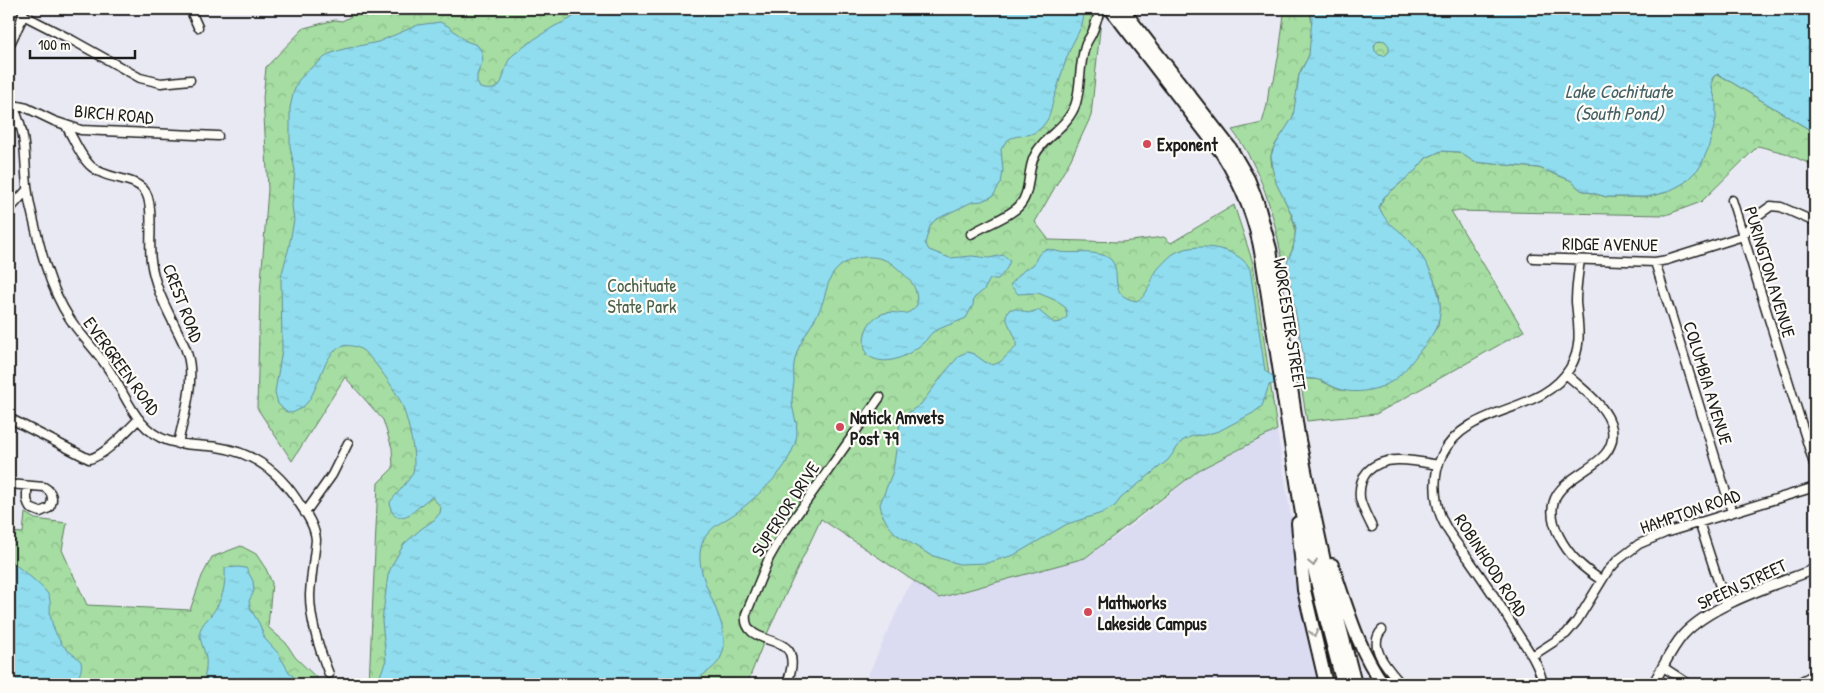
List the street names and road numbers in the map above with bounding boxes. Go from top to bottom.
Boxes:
street label: BIRCH ROAD [73,98,155,130]
street label: PURINGTON AVENUE [1738,203,1802,341]
street label: RIDGE AVENUE [1562,231,1658,257]
street label: WORCESTER STREET [1267,256,1313,392]
street label: CREST ROAD [157,260,210,346]
street label: EVERGREEN ROAD [78,312,167,421]
street label: COLUMBIA AVENUE [1677,318,1739,448]
street label: SUPERIOR DRIVE [745,457,825,561]
street label: HAMPTON ROAD [1637,482,1744,540]
street label: ROBINHOOD ROAD [1448,509,1534,622]
street label: SPEEN STREET [1693,552,1791,616]

